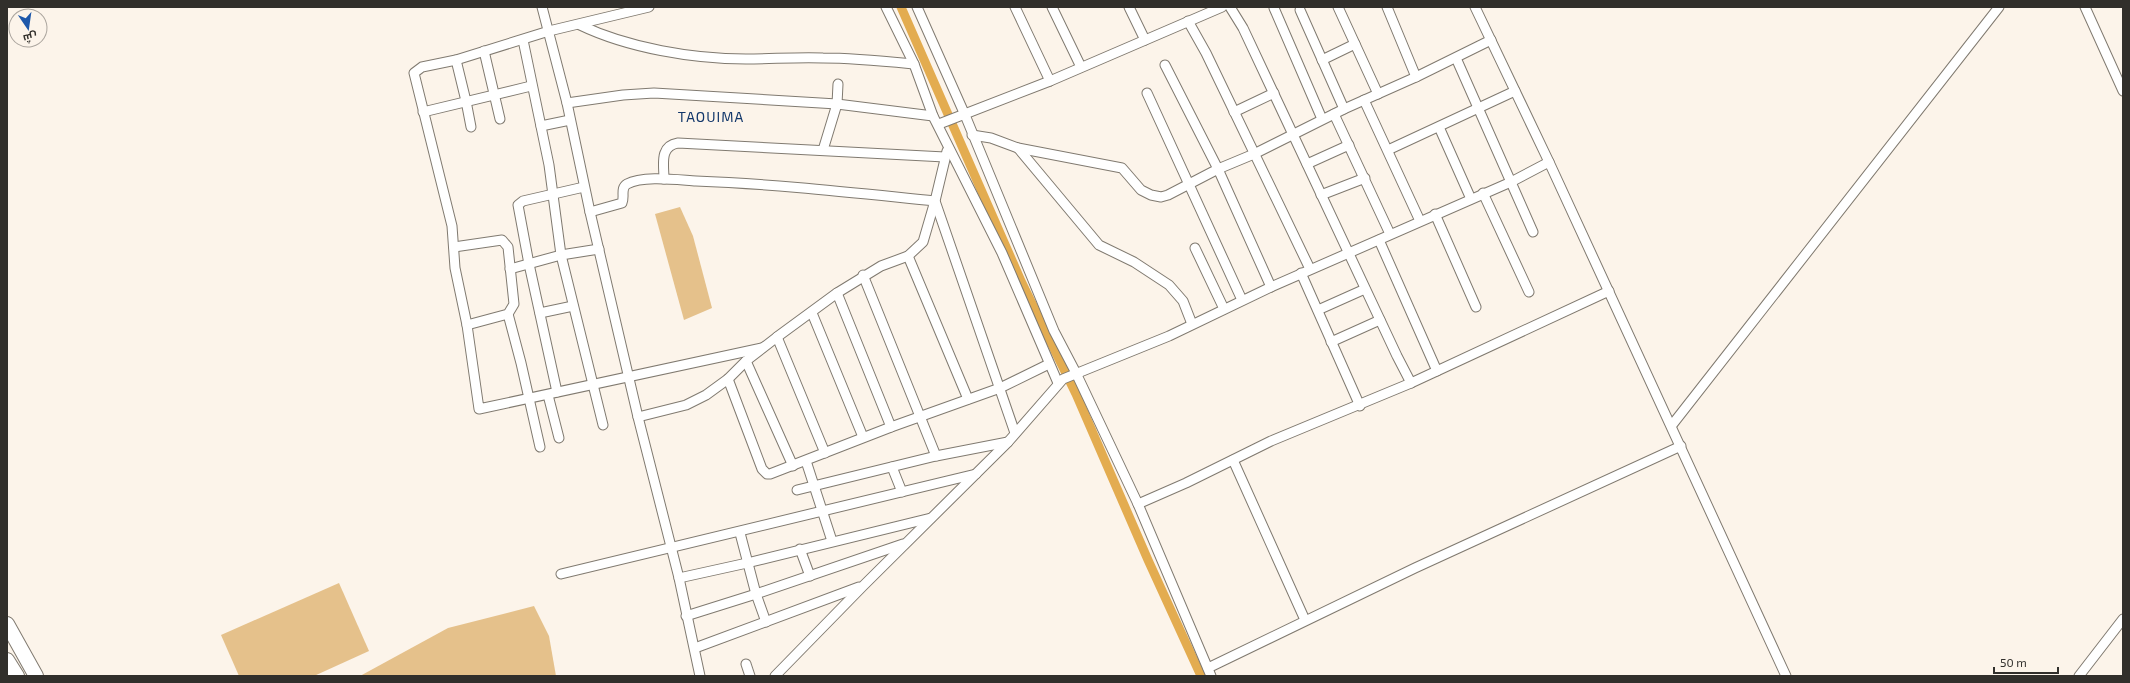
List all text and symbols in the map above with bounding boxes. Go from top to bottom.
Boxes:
north arrow [8,8,48,48]
text: ش [22,29,39,46]
district label: TAOUIMA [678,108,744,125]
scale bar [1994,649,2058,675]
text: 50 m [2000,655,2027,669]

